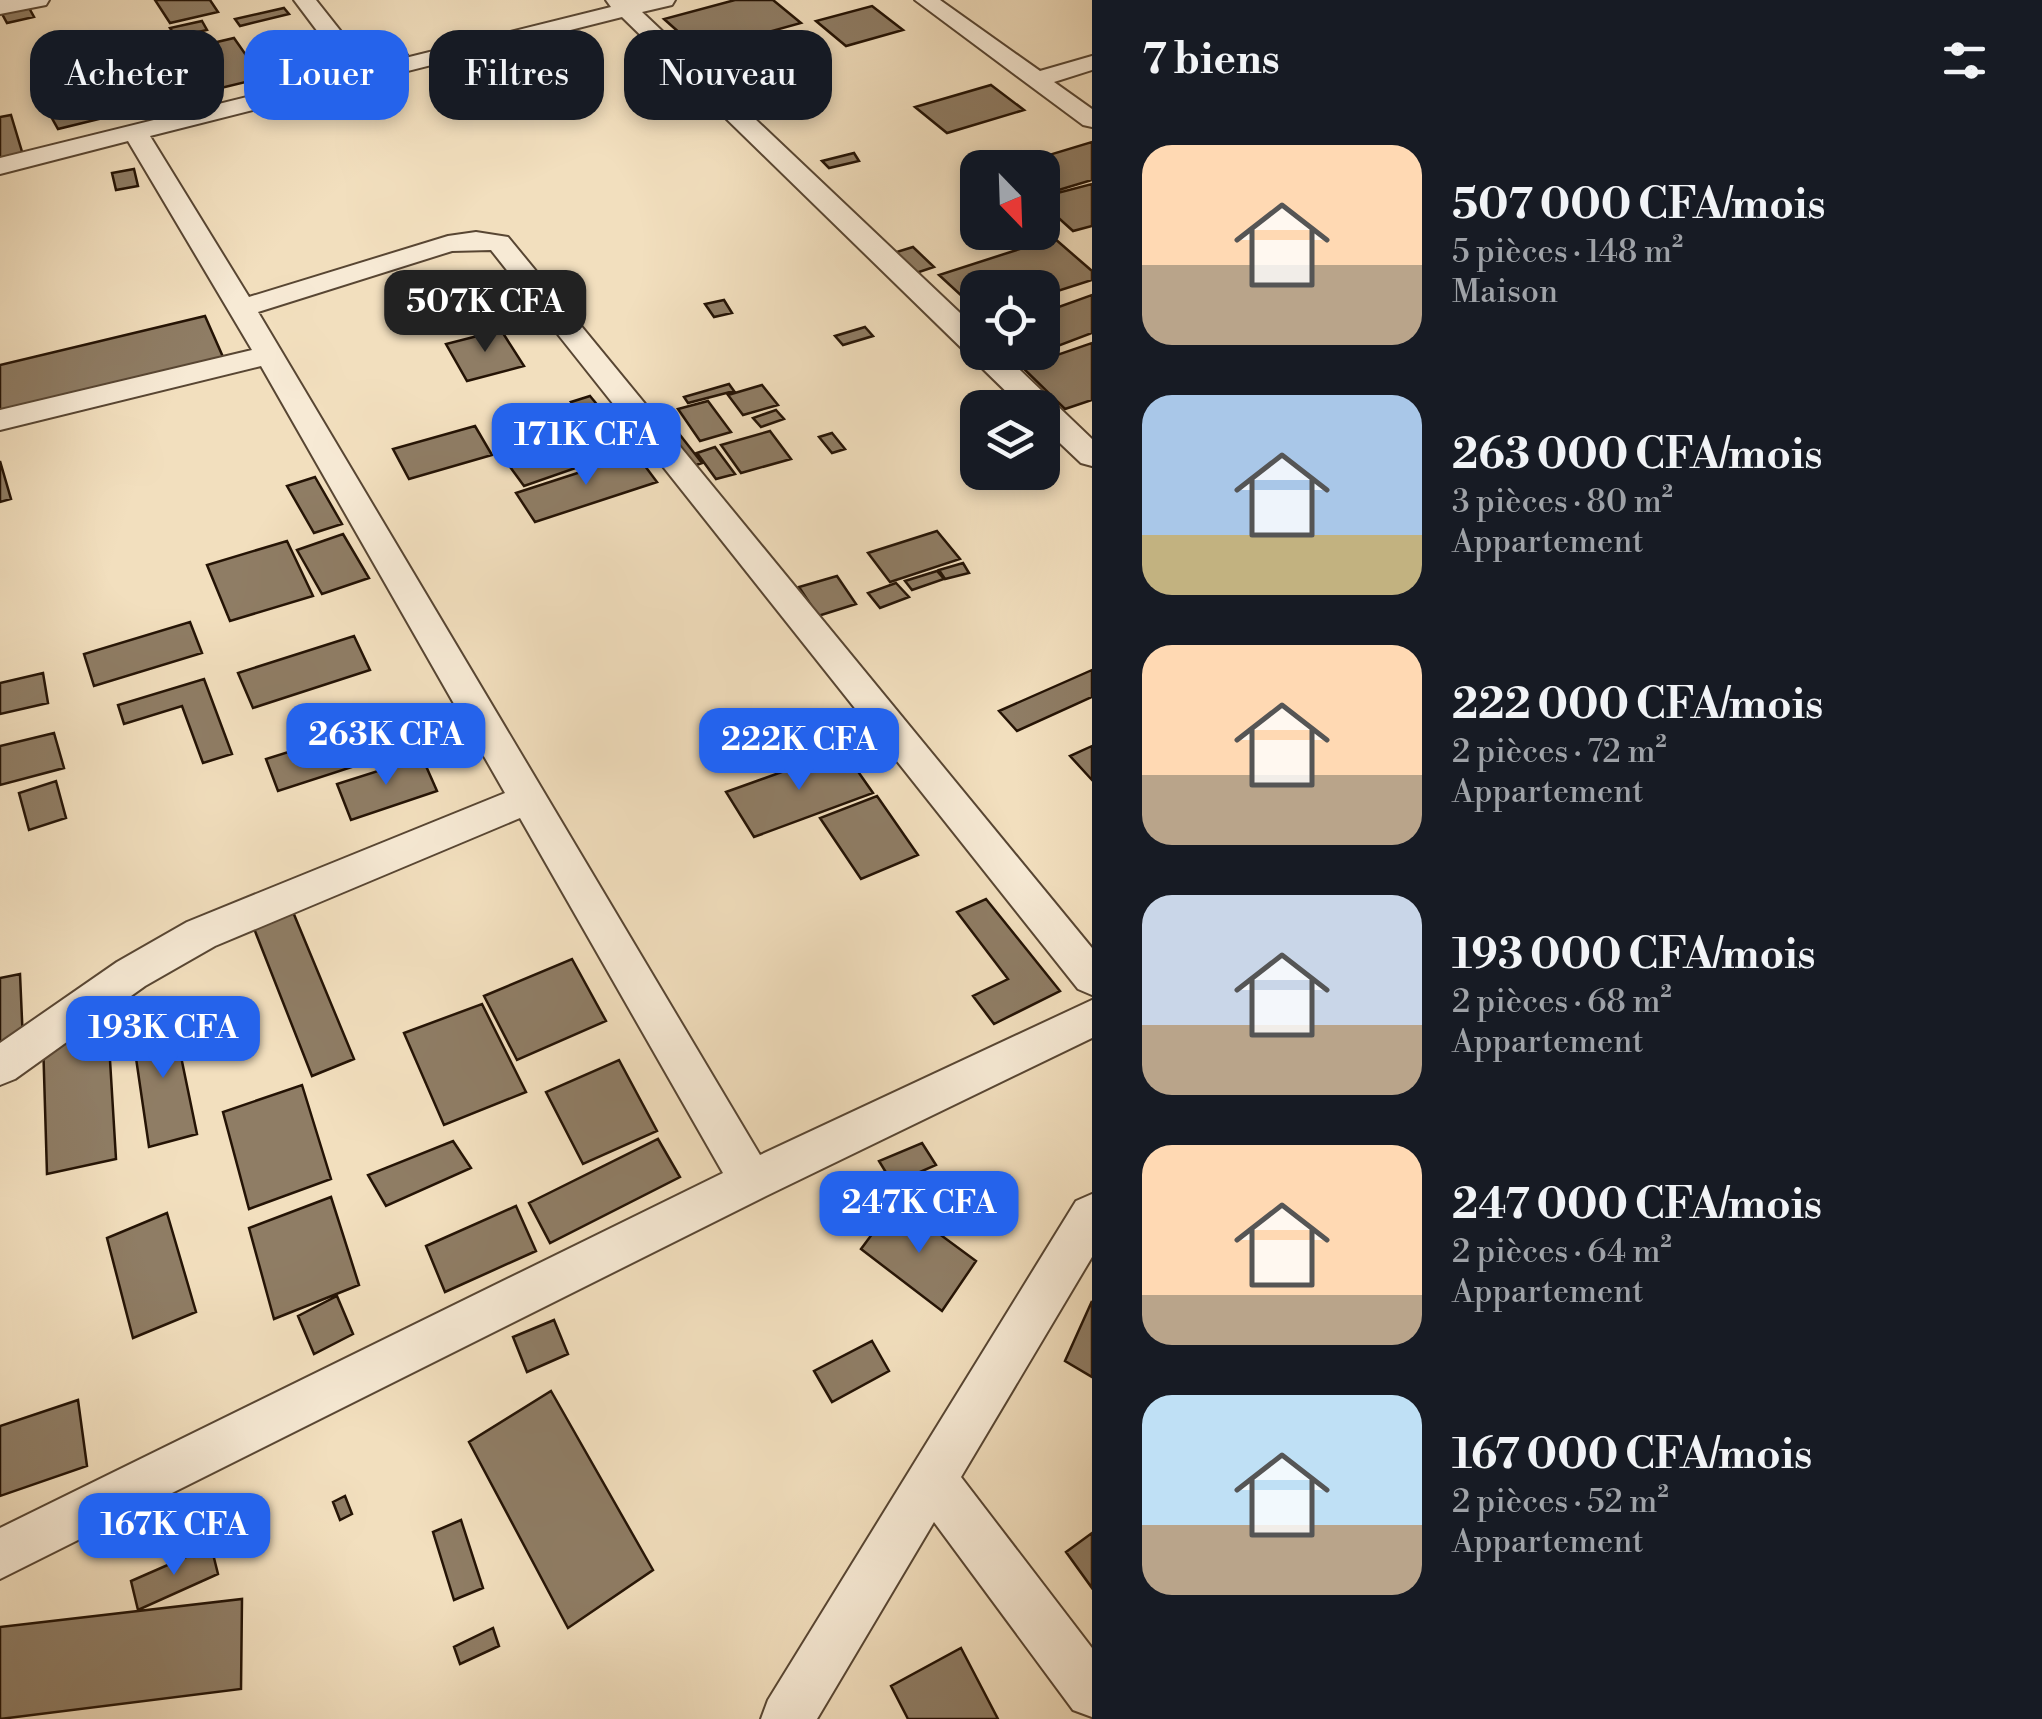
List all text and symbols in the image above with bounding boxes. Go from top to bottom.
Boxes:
chip: Acheter [30,30,224,120]
chip: Louer [244,30,409,120]
chip: Filtres [429,30,604,120]
chip: Nouveau [624,30,832,120]
icon: filters [1937,33,1992,88]
text: 7 biens [1142,34,1280,87]
north arrow [960,150,1060,250]
map controls [960,150,1060,490]
text: 507 000 CFA/mois [1452,179,1825,232]
icon: home [1222,185,1342,305]
text: 5 pièces · 148 m² [1452,232,1683,272]
pin: 507K CFA [382,270,588,355]
button: locate [960,270,1060,370]
text: Maison [1452,272,1558,312]
text: 507K CFA [406,282,564,322]
button: layers [960,390,1060,490]
pin: 171K CFA [483,403,689,488]
text: 171K CFA [514,415,658,455]
text: 263 000 CFA/mois [1452,429,1822,482]
icon: home [1222,435,1342,555]
text: 3 pièces · 80 m² [1452,482,1673,522]
text: Appartement [1452,522,1644,562]
text: 222 000 CFA/mois [1452,679,1823,732]
icon: home [1222,685,1342,805]
pin: 263K CFA [283,703,489,788]
pin: 222K CFA [696,708,902,793]
text: 263K CFA [308,715,464,755]
text: 222K CFA [721,720,877,760]
text: 2 pièces · 72 m² [1452,732,1667,772]
text: Appartement [1452,772,1644,812]
text: 193 000 CFA/mois [1452,929,1816,982]
icon: home [1222,935,1342,1055]
text: 2 pièces · 68 m² [1452,982,1672,1022]
pin: 193K CFA [60,996,266,1081]
text: 193K CFA [88,1008,238,1048]
text: Appartement [1452,1022,1644,1062]
pin: 247K CFA [816,1171,1022,1256]
text: 247 000 CFA/mois [1452,1179,1822,1232]
text: 247K CFA [841,1183,997,1223]
icon: home [1222,1185,1342,1305]
text: 2 pièces · 64 m² [1452,1232,1672,1272]
text: Appartement [1452,1272,1644,1312]
text: 167 000 CFA/mois [1452,1429,1812,1482]
icon: home [1222,1435,1342,1555]
text: 2 pièces · 52 m² [1452,1482,1669,1522]
pin: 167K CFA [71,1493,277,1578]
text: 167K CFA [100,1505,248,1545]
text: Appartement [1452,1522,1644,1562]

